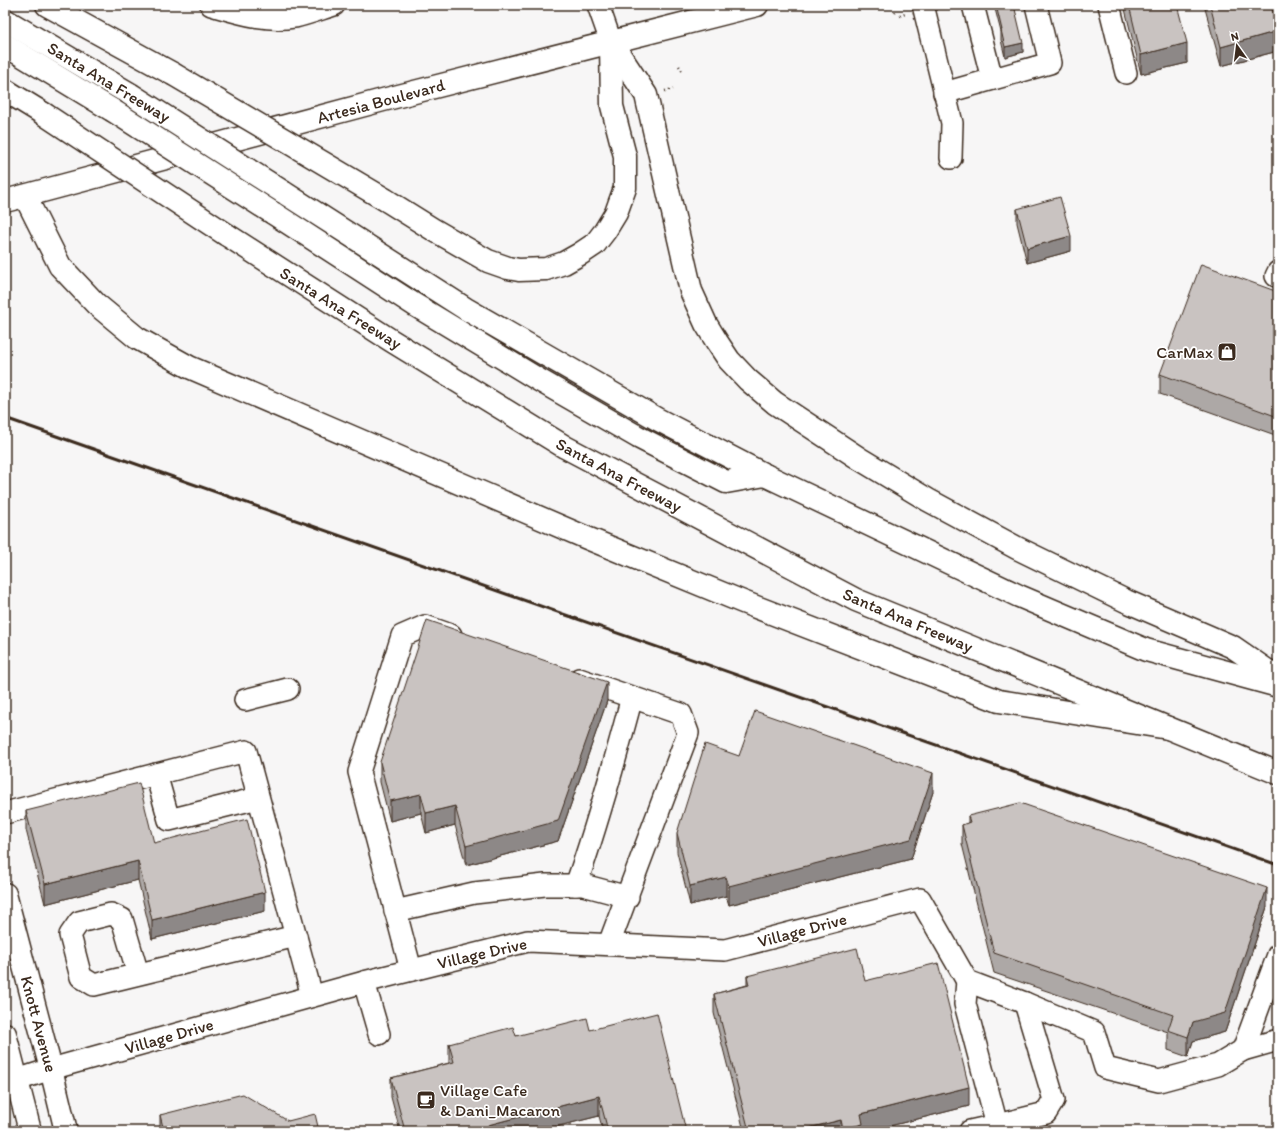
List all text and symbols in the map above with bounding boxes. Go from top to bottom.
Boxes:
north arrow [1217,26,1257,66]
text: N [1230,30,1240,44]
street label: Santa Ana Freeway [44,37,174,127]
street label: Artesia Boulevard [315,74,448,128]
street label: Santa Ana Freeway [276,263,406,353]
shop icon: CarMax [1216,341,1238,363]
place label: CarMax [1156,342,1213,362]
street label: Santa Ana Freeway [553,433,685,517]
street label: Santa Ana Freeway [840,584,976,656]
street label: Village Drive [755,909,849,951]
street label: Village Drive [435,933,529,973]
street label: Knott Avenue [17,974,61,1074]
street label: Village Drive [122,1014,216,1058]
place label: Village Cafe & Dani_Macaron [440,1080,560,1120]
cafe icon: Village Cafe & Dani_Macaron [415,1089,437,1111]

